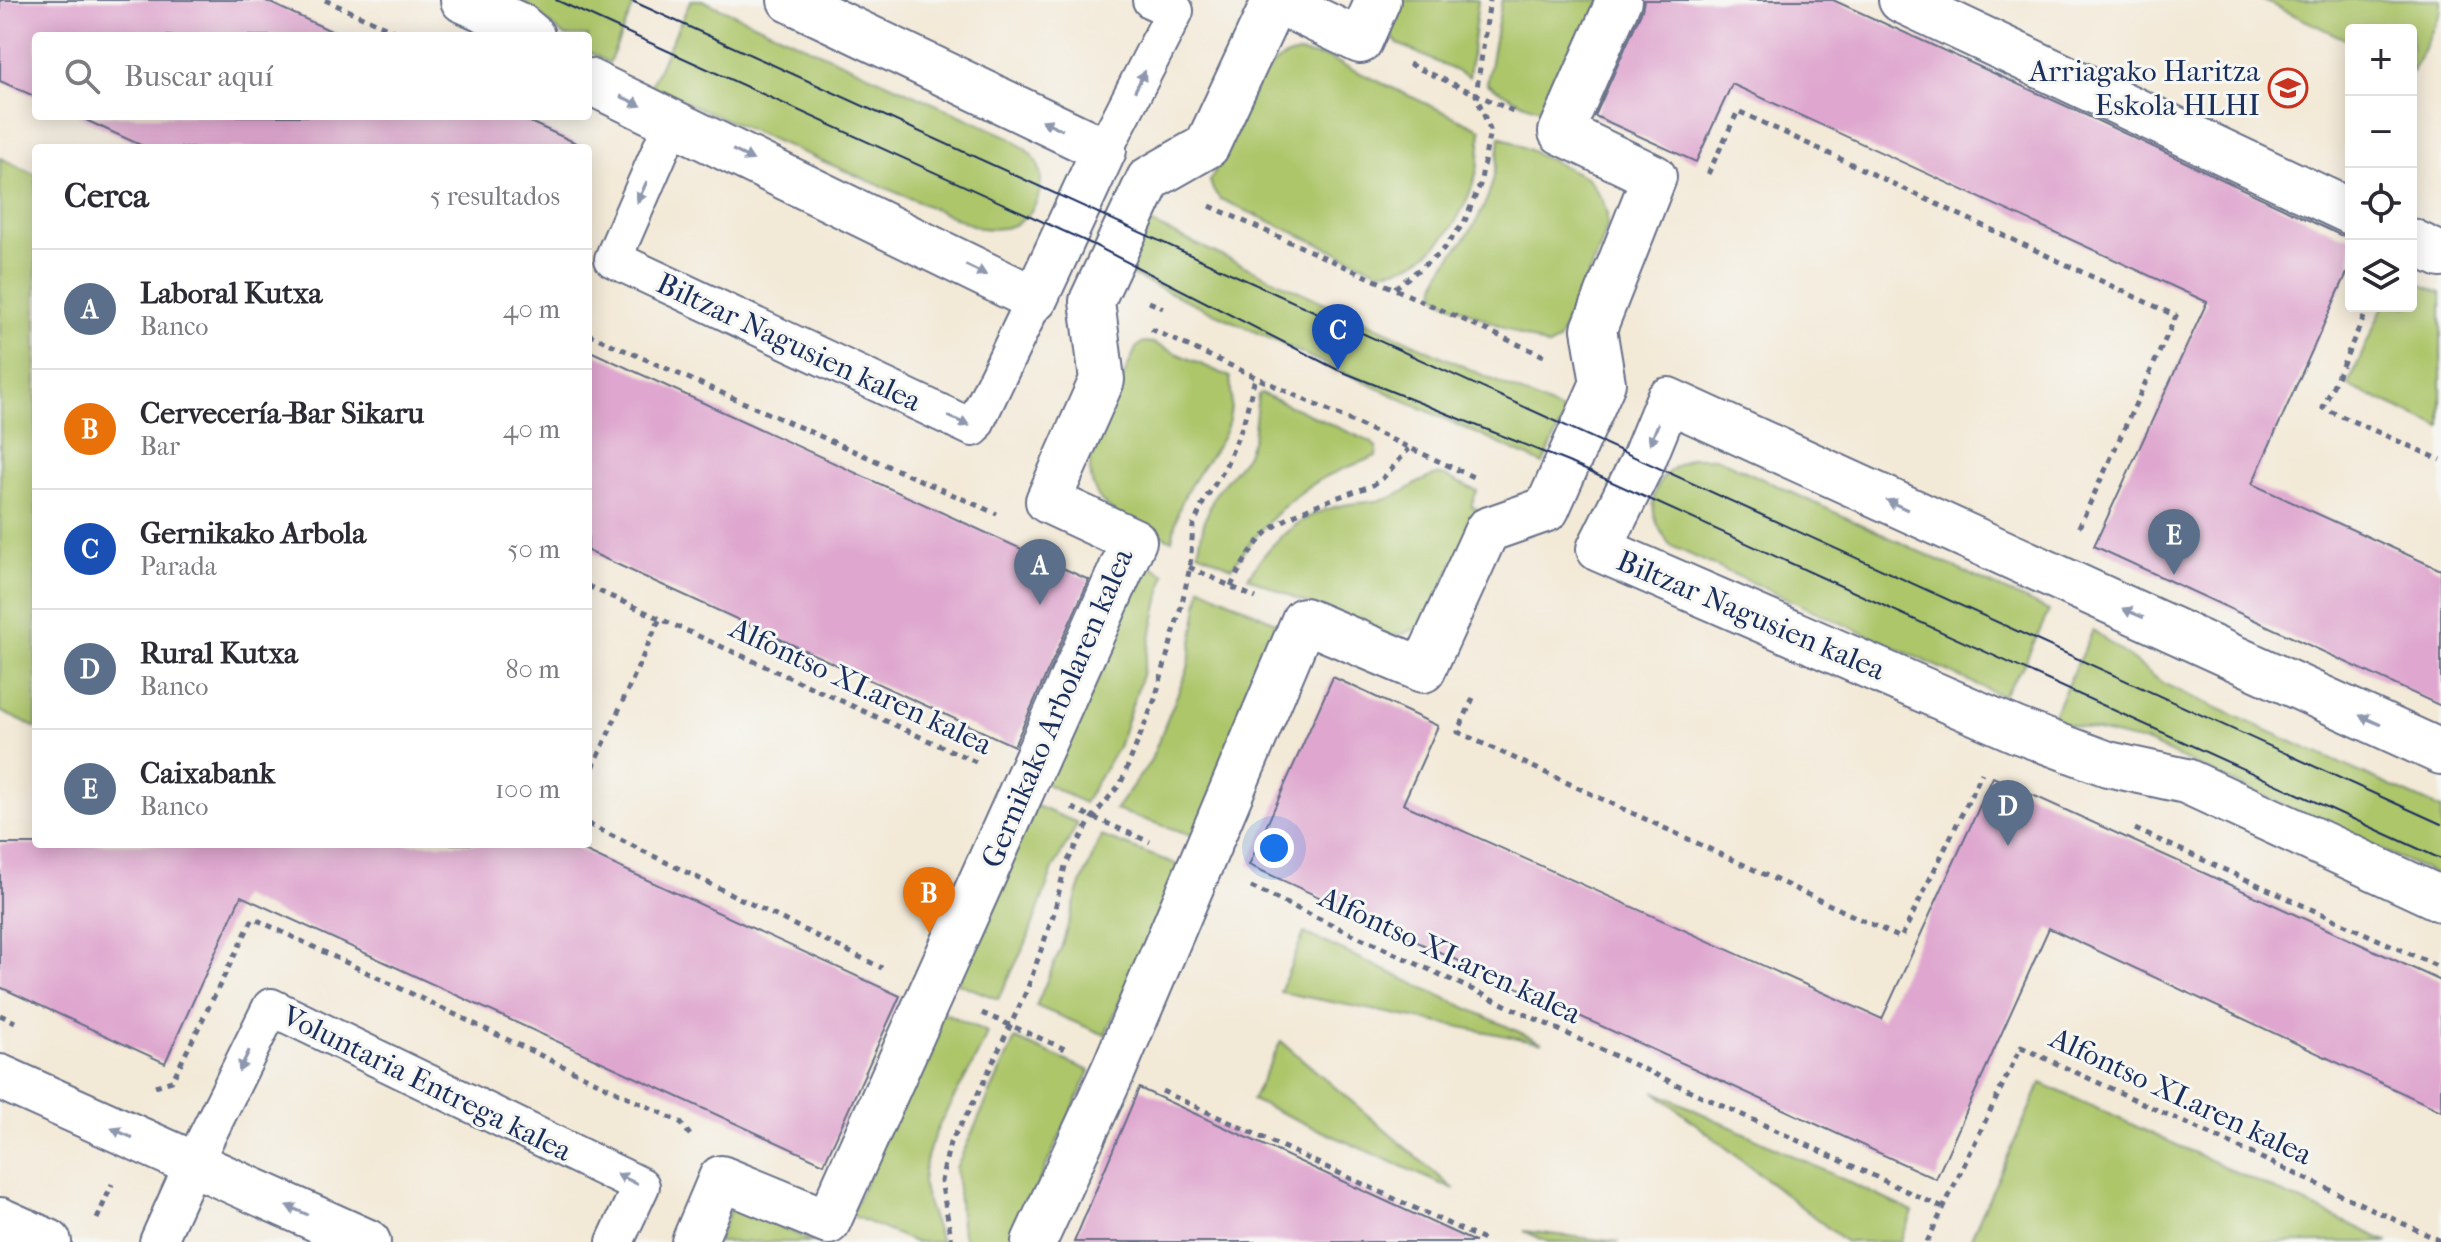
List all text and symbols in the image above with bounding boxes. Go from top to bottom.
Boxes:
map controls [2345,24,2417,312]
button: + [2345,24,2417,96]
search box [32,32,592,120]
icon: search [60,54,104,98]
place label: Arriagako Haritza Eskola HLHI [2028,54,2261,123]
text: Buscar aquí [124,59,273,94]
school or university icon: Arriagako Haritza Eskola HLHI [2267,67,2309,109]
one-way arrow [1133,69,1146,92]
one-way arrow [619,94,642,108]
button: − [2345,96,2417,168]
one-way arrow [1041,118,1064,132]
one-way arrow [732,148,755,162]
button: locate [2345,168,2417,240]
text: Cerca [64,176,149,216]
one-way arrow [635,180,649,204]
text: 5 resultados [430,181,560,212]
button: layers [2345,240,2417,312]
one-way arrow [965,263,988,277]
street label: Biltzar Nagusien kalea [651,266,927,420]
text: Laboral Kutxa [140,276,322,311]
text: A [82,294,98,325]
text: 40 m [503,294,560,325]
pin: C [1312,304,1364,370]
text: Banco [140,311,209,342]
text: Cervecería-Bar Sikaru [140,396,424,431]
text: B [82,414,98,445]
text: 40 m [503,414,560,445]
one-way arrow [948,414,971,428]
one-way arrow [1647,422,1660,446]
text: Bar [140,431,180,462]
one-way arrow [1885,498,1908,511]
pin: E [2148,509,2200,575]
text: Gernikako Arbola [140,516,366,551]
text: C [81,534,99,565]
text: 50 m [507,534,560,565]
pin: A [1014,539,1066,605]
street label: Gernikako Arbolaren kalea [973,543,1141,873]
street label: Biltzar Nagusien kalea [1612,543,1891,688]
text: Parada [140,551,217,582]
one-way arrow [2121,606,2145,620]
street label: Alfontso XI.aren kalea [723,610,998,763]
text: Rural Kutxa [140,636,298,671]
text: D [80,654,100,685]
text: 80 m [505,654,560,685]
text: Banco [140,671,209,702]
one-way arrow [2358,713,2382,727]
text: Caixabank [140,756,275,791]
text: E [82,774,98,805]
text: 100 m [495,774,560,805]
pin: D [1982,780,2034,846]
text: Banco [140,791,209,822]
your location [1254,828,1294,868]
pin: B [903,867,955,933]
street label: Alfontso XI.aren kalea [1312,879,1587,1032]
street label: Voluntaria Entrega kalea [276,998,578,1169]
street label: Alfontso XI.aren kalea [2043,1020,2318,1173]
one-way arrow [237,1050,251,1073]
one-way arrow [110,1126,134,1139]
one-way arrow [616,1172,639,1186]
one-way arrow [285,1204,309,1217]

